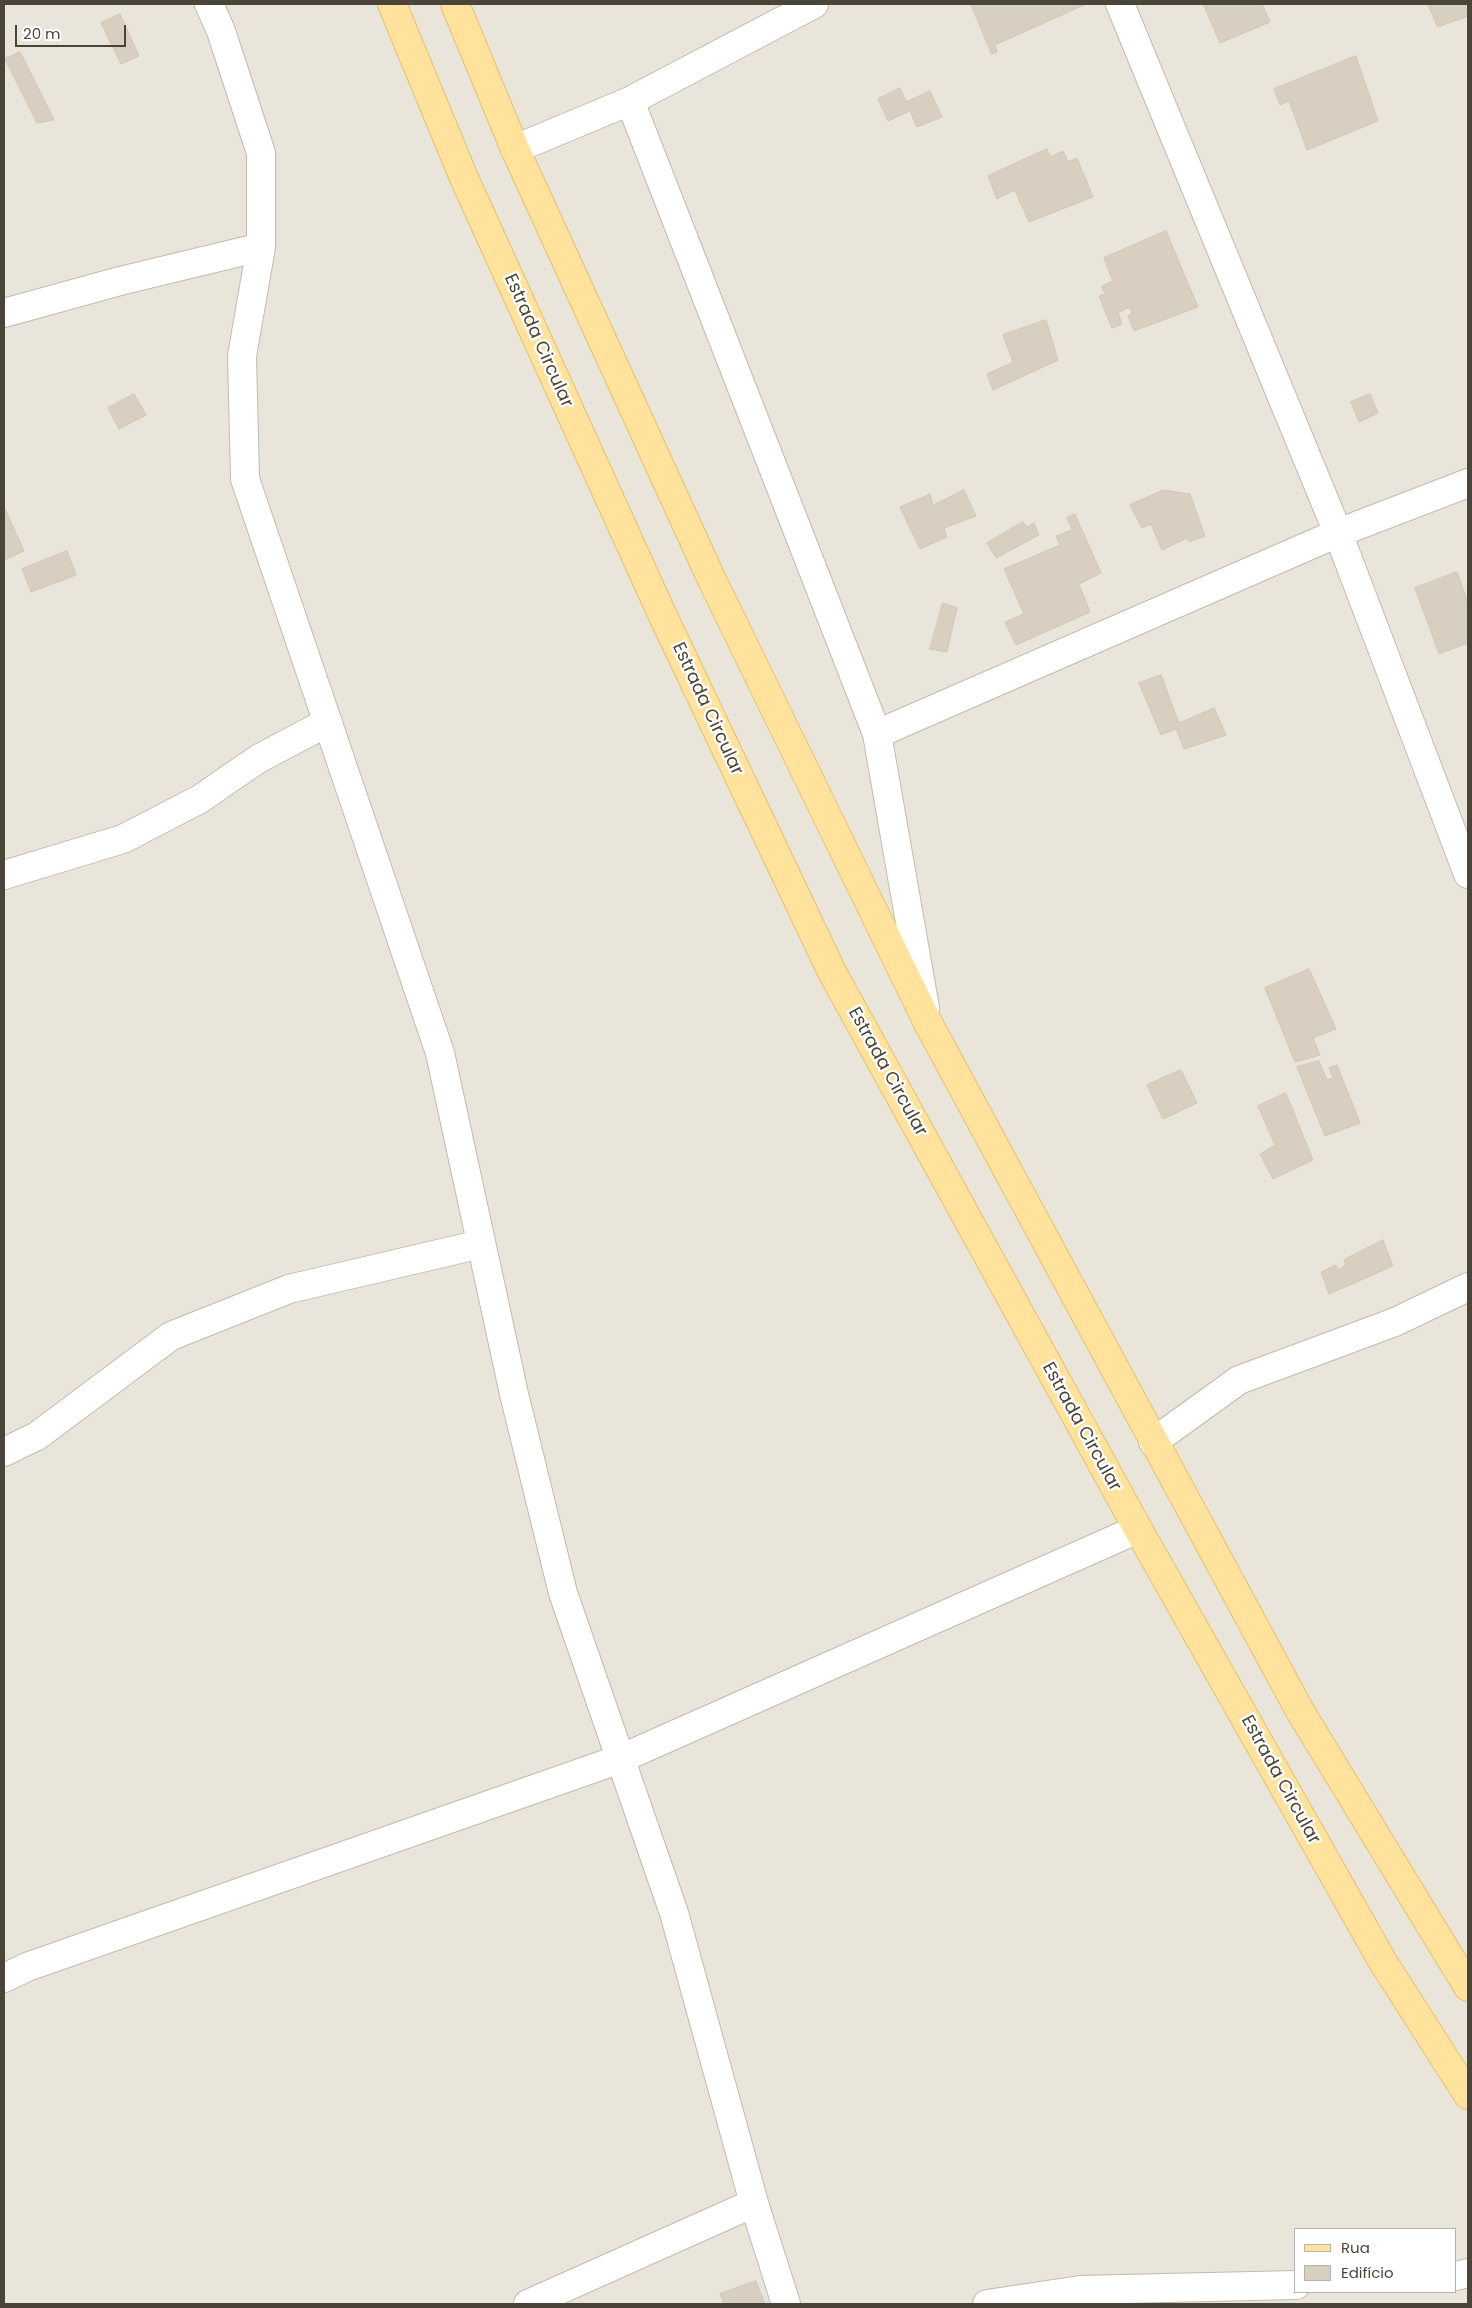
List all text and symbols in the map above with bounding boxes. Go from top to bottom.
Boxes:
scale bar [18,15,129,47]
text: 20 m [23,23,61,44]
street label: Estrada Circular [499,271,577,411]
street label: Estrada Circular [667,639,747,779]
street label: Estrada Circular [843,1004,931,1140]
street label: Estrada Circular [1037,1359,1125,1495]
street label: Estrada Circular [1236,1712,1324,1848]
legend [1294,2228,1457,2293]
text: Rua [1341,2237,1370,2258]
text: Edifício [1341,2262,1394,2283]

